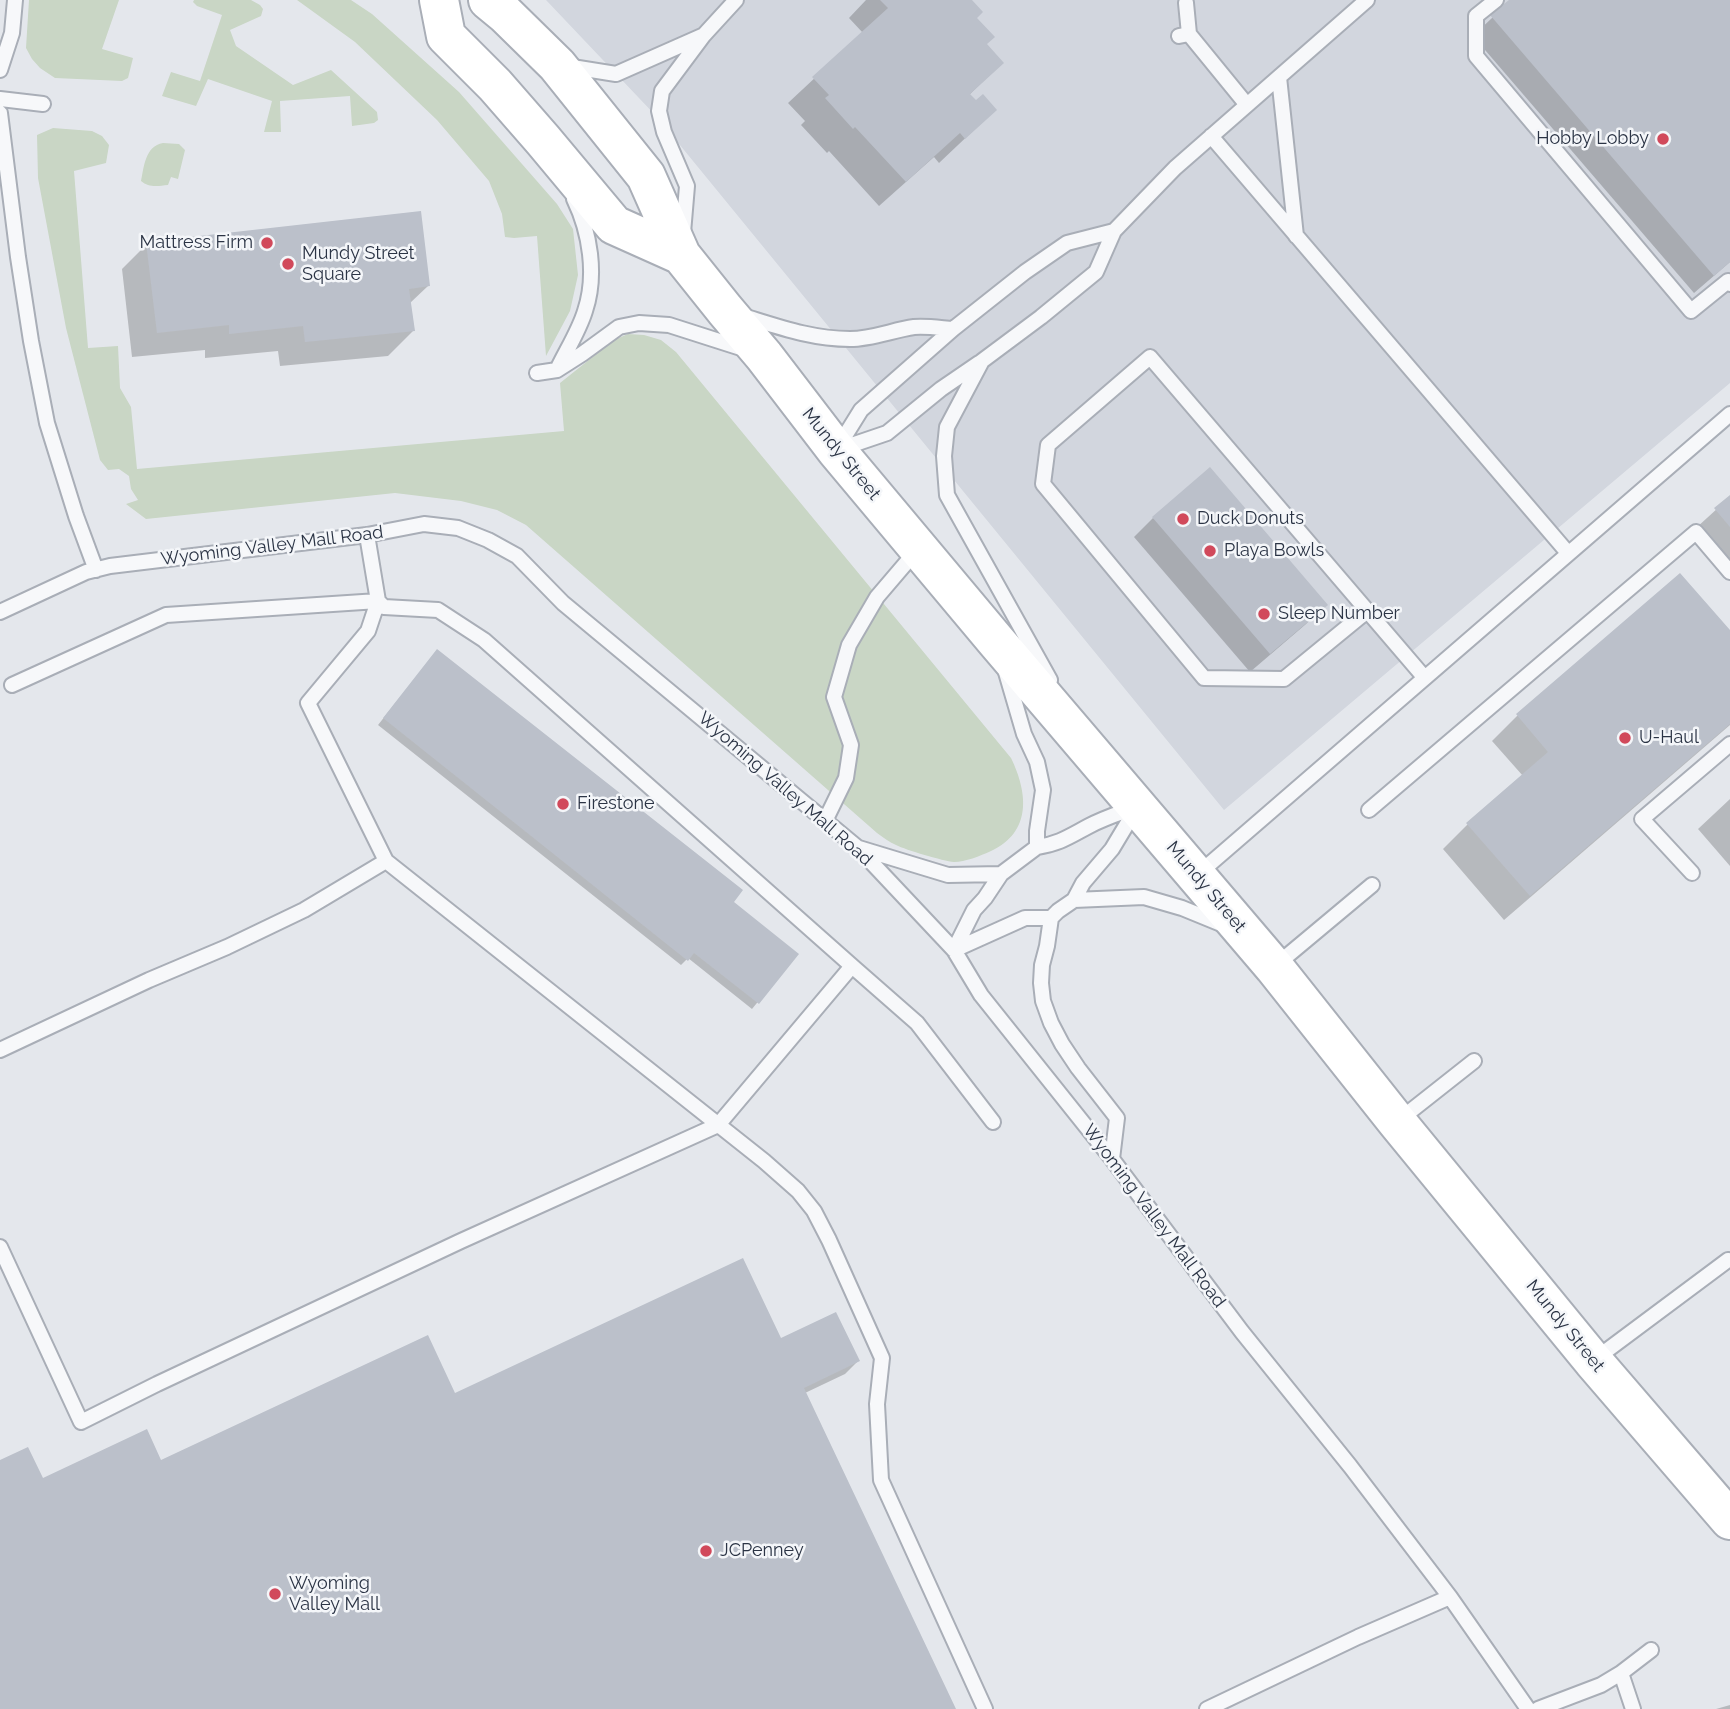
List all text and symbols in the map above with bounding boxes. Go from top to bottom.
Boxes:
place label: Hobby Lobby [1536,128,1649,150]
marker: Hobby Lobby [1655,131,1671,147]
place label: Mattress Firm [140,232,253,254]
marker: Mattress Firm [259,235,275,251]
place label: Mundy Street Square [302,243,414,286]
marker: Mundy Street Square [280,256,296,272]
street label: Mundy Street [797,404,885,504]
place label: Duck Donuts [1197,508,1304,530]
marker: Duck Donuts [1175,511,1191,527]
street label: Wyoming Valley Mall Road [160,522,384,570]
place label: Playa Bowls [1224,540,1324,562]
marker: Playa Bowls [1202,543,1218,559]
place label: Sleep Number [1278,603,1400,625]
marker: Sleep Number [1256,606,1272,622]
street label: Wyoming Valley Mall Road [693,707,877,871]
place label: U-Haul [1639,727,1699,749]
marker: U-Haul [1617,730,1633,746]
place label: Firestone [577,793,654,815]
marker: Firestone [555,796,571,812]
street label: Mundy Street [1162,837,1250,937]
street label: Wyoming Valley Mall Road [1078,1120,1230,1312]
street label: Mundy Street [1521,1276,1609,1376]
place label: JCPenney [720,1540,804,1562]
marker: JCPenney [698,1543,714,1559]
place label: Wyoming Valley Mall [289,1573,380,1616]
marker: Wyoming Valley Mall [267,1586,283,1602]

